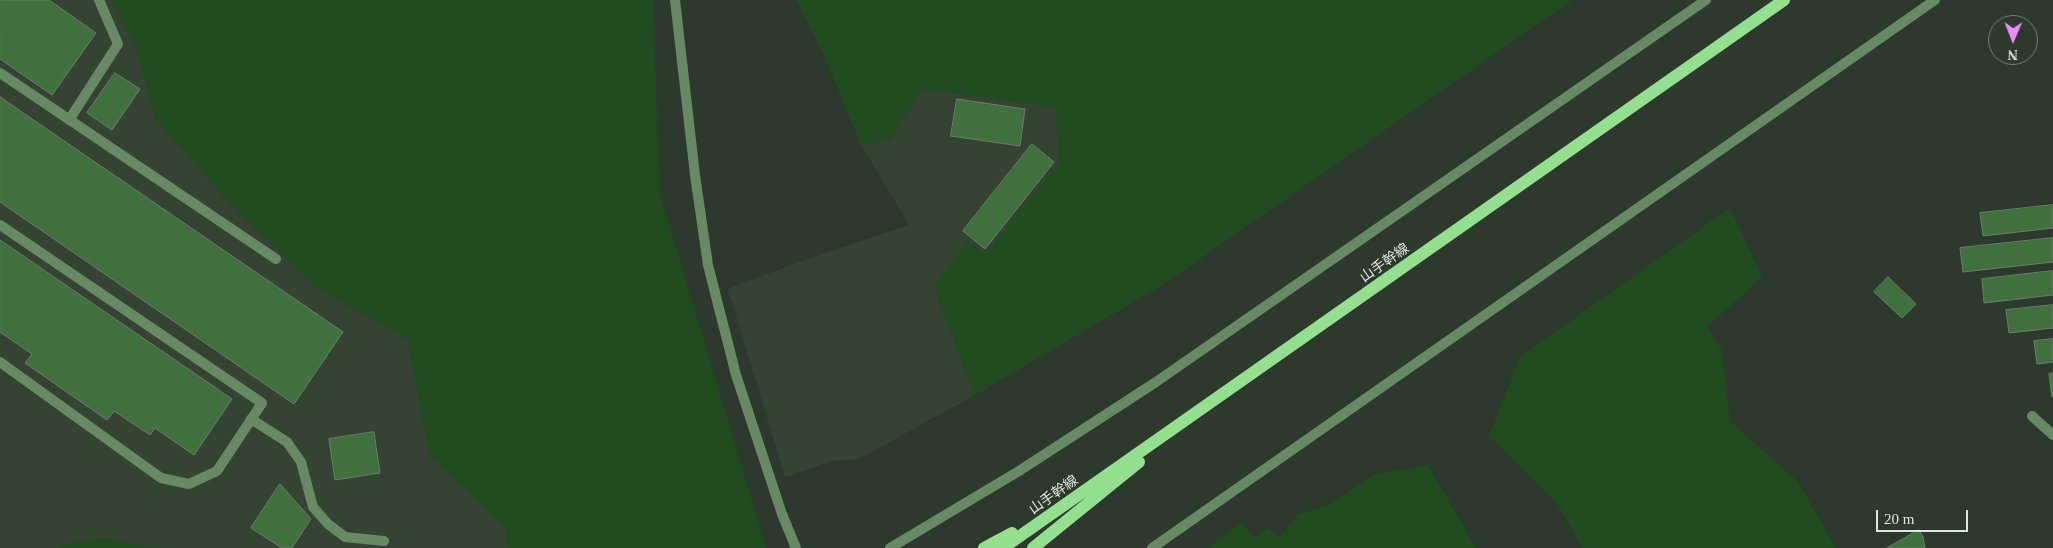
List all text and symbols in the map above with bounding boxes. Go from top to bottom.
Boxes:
north arrow [1988,15,2038,65]
text: N [2008,47,2018,62]
street label: 山手幹線 [1356,239,1412,285]
street label: 山手幹線 [1025,471,1081,517]
scale bar [1878,500,1970,532]
text: 20 m [1884,511,1914,527]

